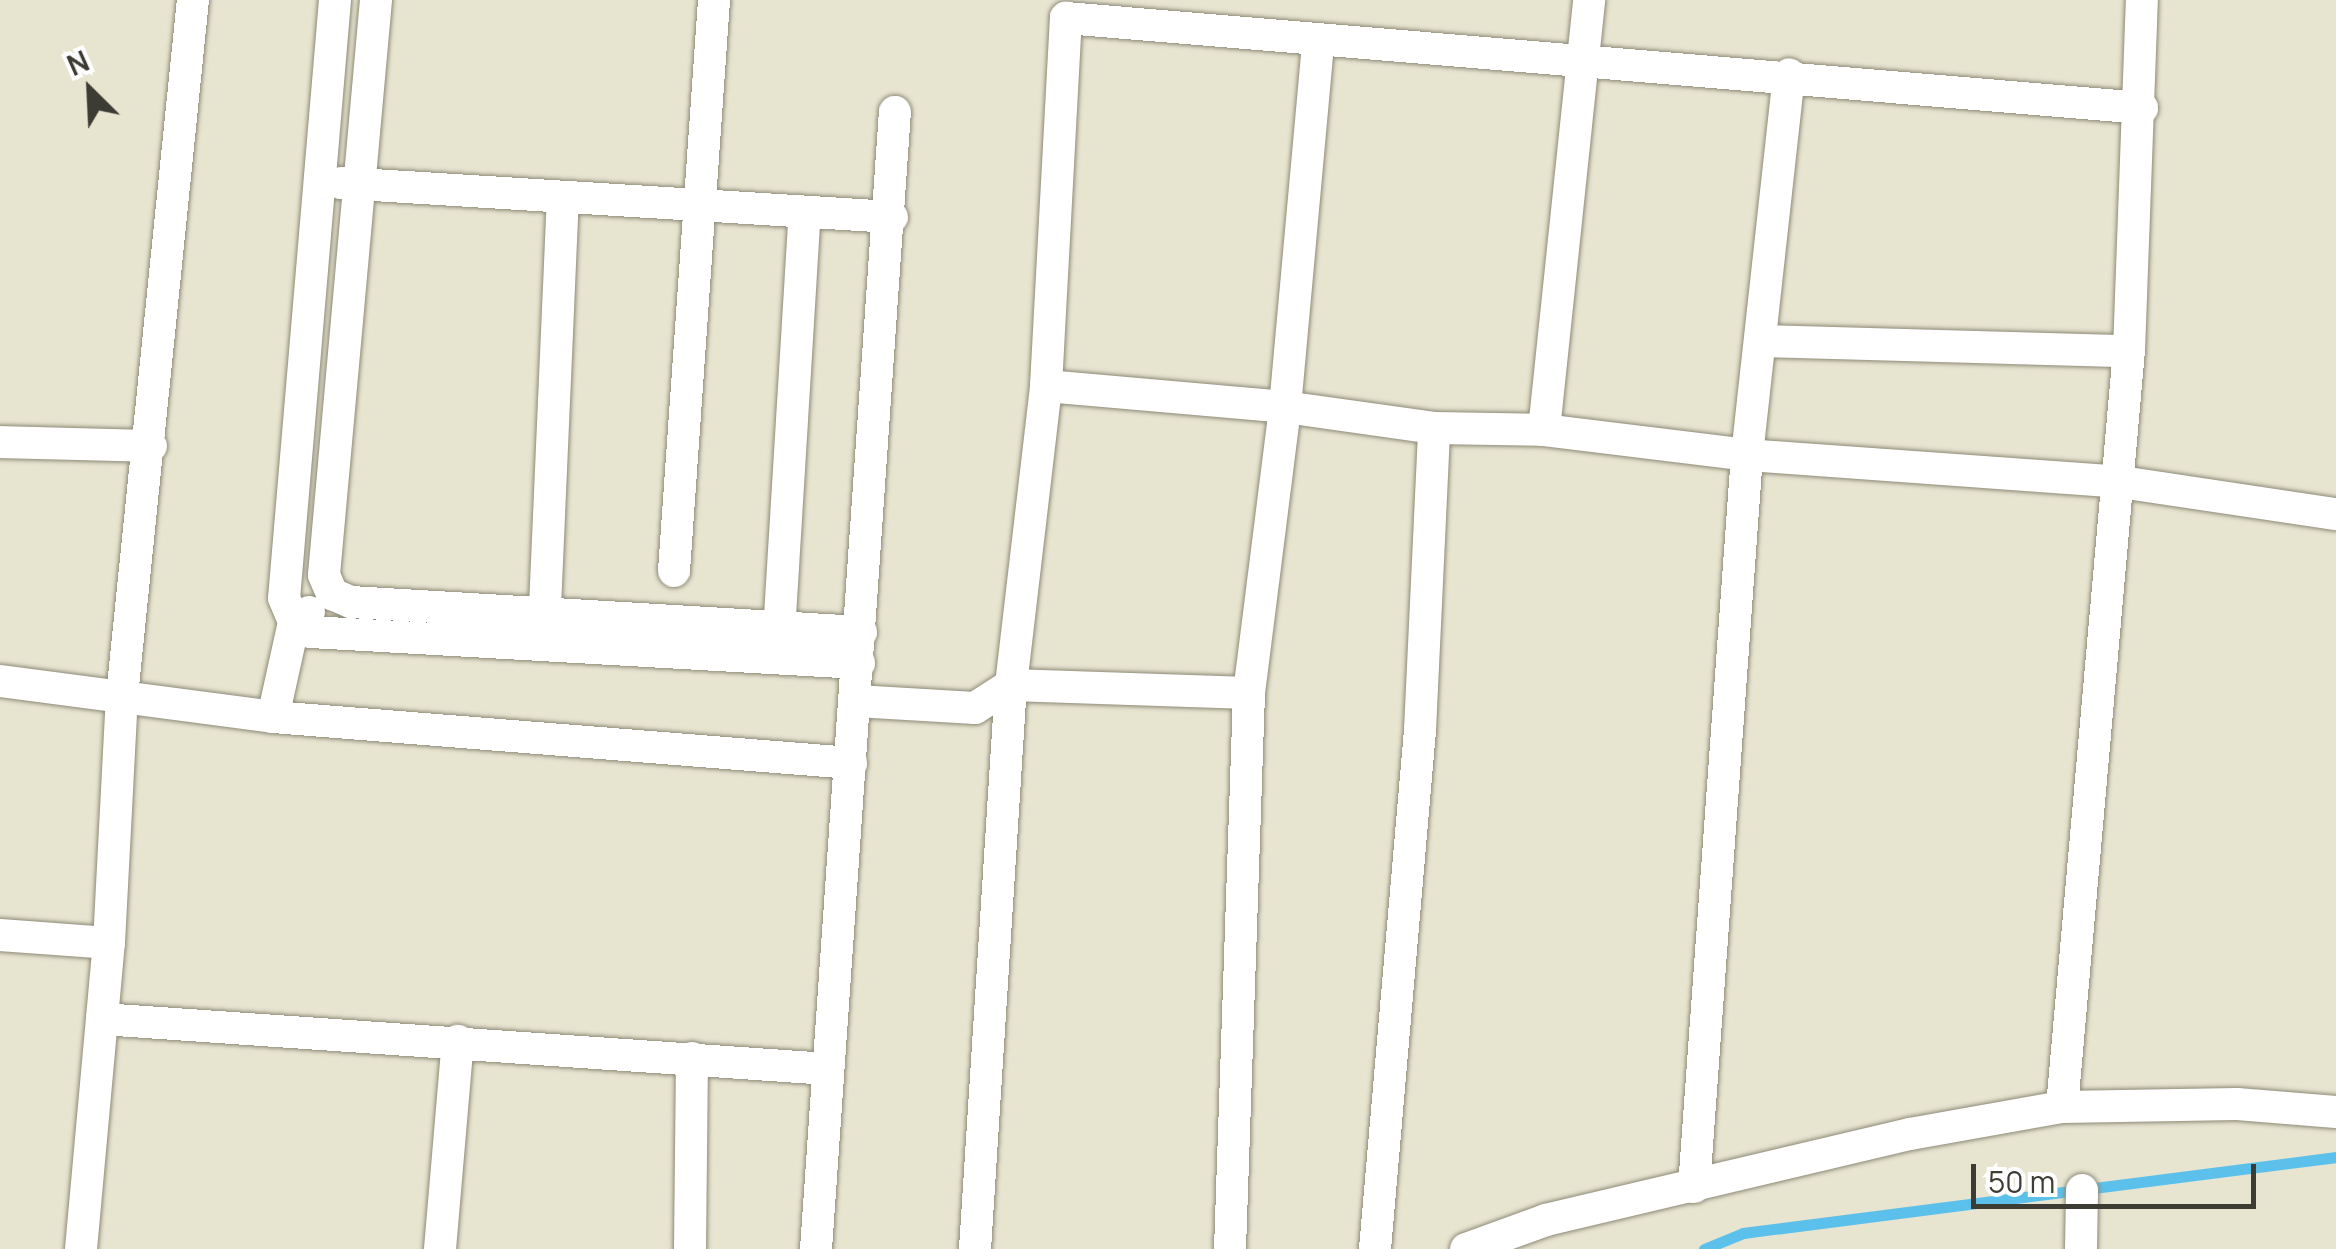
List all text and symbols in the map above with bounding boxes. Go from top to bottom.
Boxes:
north arrow [40,40,140,140]
text: N [61,41,95,84]
scale bar [1976,1144,2261,1206]
text: 50 m [1988,1161,2055,1202]

